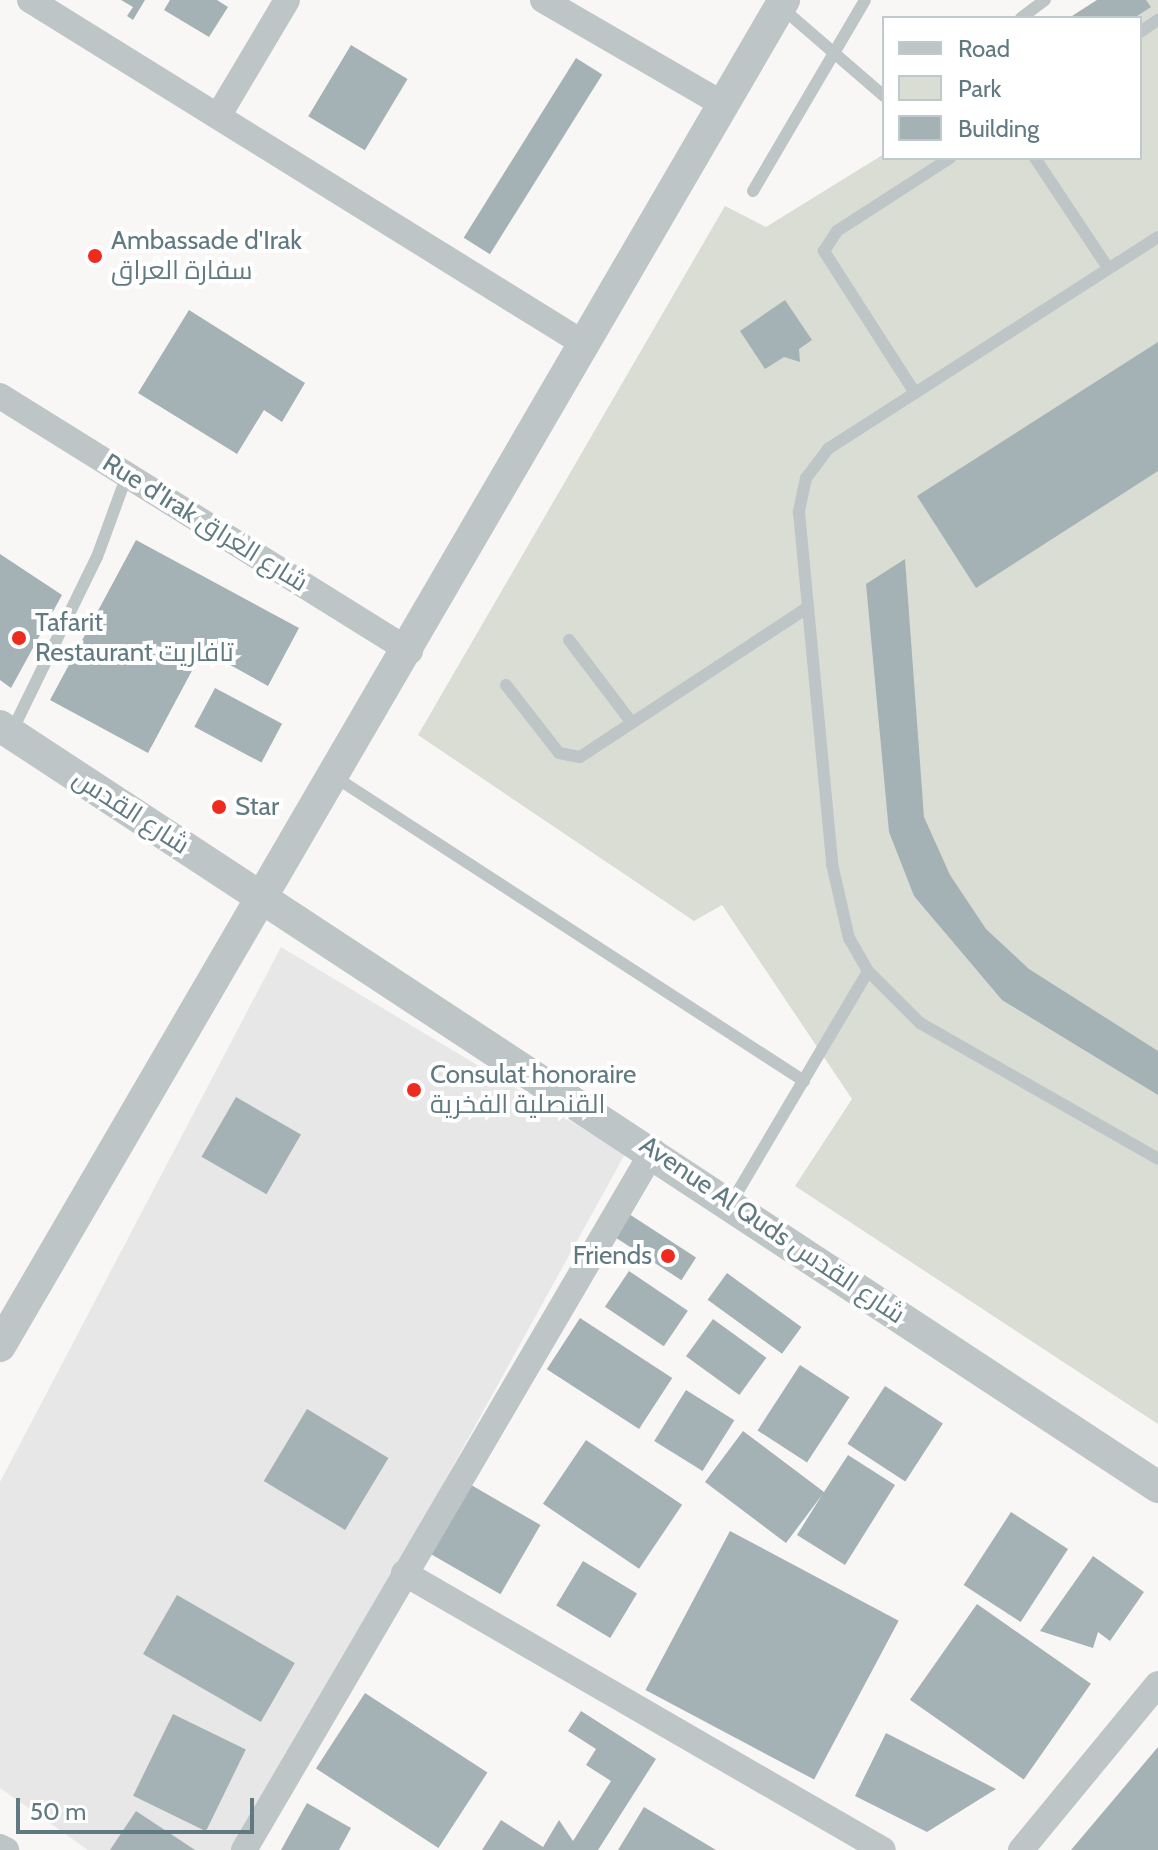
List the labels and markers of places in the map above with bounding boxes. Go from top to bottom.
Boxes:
place label: Ambassade d'Irak سفارة العراق [111,225,302,286]
marker: Ambassade d'Irak سفارة العراق [86,247,104,265]
place label: Tafarit Restaurant تافاريت [35,607,234,668]
marker: Tafarit Restaurant تافاريت [10,629,28,647]
place label: Star [235,791,279,823]
marker: Star [210,798,228,816]
place label: Consulat honoraire القنصلية الفخرية [430,1059,636,1120]
marker: Consulat honoraire القنصلية الفخرية [405,1081,423,1099]
place label: Friends [573,1240,652,1272]
marker: Friends [659,1247,677,1265]

